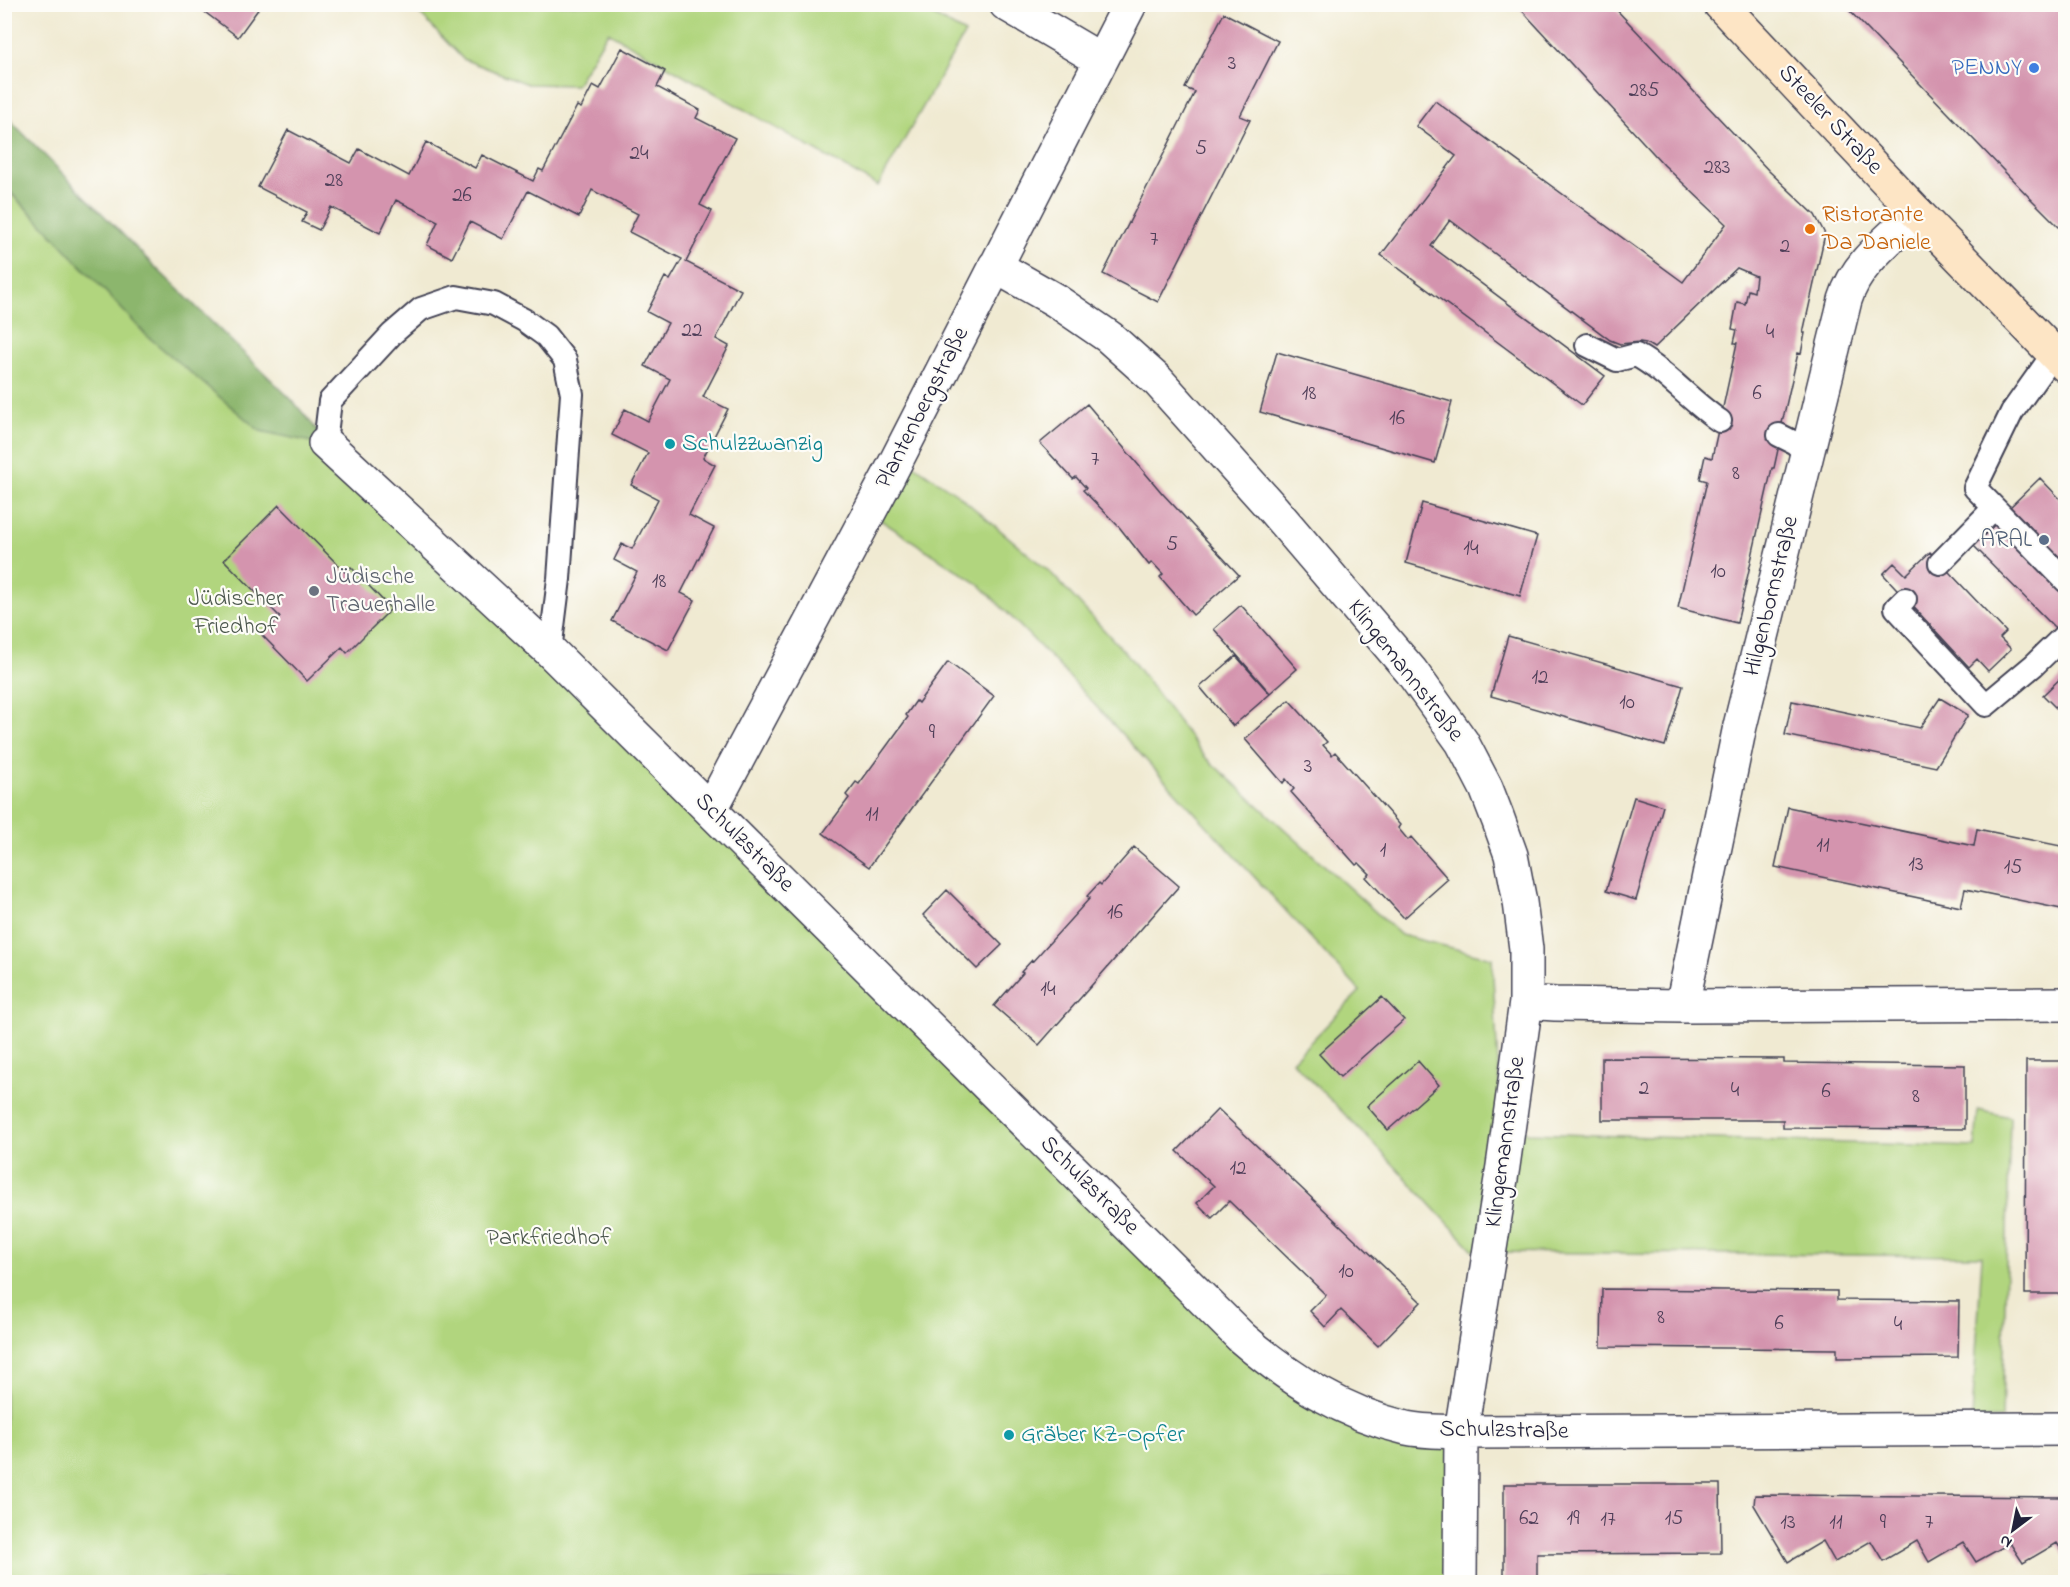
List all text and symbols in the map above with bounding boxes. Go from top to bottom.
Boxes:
house number: 3 [1228,49,1236,79]
place label: PENNY [1952,51,2022,86]
street label: Steeler Straße [1769,57,1891,183]
marker: PENNY [2027,61,2041,75]
house number: 285 [1629,76,1659,106]
house number: 5 [1195,134,1207,164]
house number: 24 [629,139,649,169]
house number: 283 [1704,153,1731,183]
house number: 28 [325,166,343,196]
house number: 26 [452,181,472,211]
place label: Ristorante Da Daniele [1821,198,1931,261]
marker: Ristorante Da Daniele [1803,222,1817,236]
house number: 7 [1150,225,1159,255]
house number: 2 [1780,232,1790,262]
house number: 22 [682,316,702,346]
house number: 4 [1766,318,1775,348]
street label: Plantenbergstraße [867,321,979,495]
house number: 18 [1302,379,1316,409]
house number: 6 [1752,379,1762,409]
house number: 16 [1389,404,1405,434]
place label: Schulzzwanzig [682,427,823,462]
marker: Schulzzwanzig [663,437,677,451]
house number: 7 [1091,445,1100,475]
house number: 8 [1732,459,1740,489]
street label: Hilgenbornstraße [1735,512,1809,680]
place label: ARAL [1980,523,2032,558]
house number: 5 [1166,530,1178,560]
marker: ARAL [2037,533,2051,547]
house number: 14 [1463,534,1479,564]
house number: 10 [1710,557,1726,587]
place label: Jüdische Trauerhalle [326,560,435,623]
house number: 18 [652,567,666,597]
park label: Jüdischer Friedhof [188,582,284,645]
marker: Jüdische Trauerhalle [307,584,321,598]
street label: Klingemannstraße [1338,592,1472,750]
house number: 12 [1531,663,1549,693]
house number: 10 [1619,688,1635,718]
house number: 9 [929,718,936,748]
house number: 3 [1304,752,1312,782]
street label: Schulzstraße [686,785,802,901]
house number: 11 [865,800,879,830]
house number: 11 [1816,831,1830,861]
house number: 1 [1380,836,1387,866]
house number: 13 [1908,850,1924,880]
house number: 15 [2004,853,2022,883]
house number: 16 [1107,898,1123,928]
house number: 14 [1040,975,1056,1005]
street label: Klingemannstraße [1477,1054,1535,1230]
house number: 2 [1639,1074,1649,1104]
house number: 4 [1731,1076,1740,1106]
house number: 6 [1821,1077,1831,1107]
house number: 8 [1912,1082,1920,1112]
street label: Schulzstraße [1031,1128,1147,1244]
house number: 12 [1229,1154,1247,1184]
park label: Parkfriedhof [487,1221,612,1256]
house number: 10 [1338,1257,1354,1287]
house number: 8 [1657,1303,1665,1333]
house number: 6 [1774,1309,1784,1339]
house number: 4 [1894,1310,1903,1340]
street label: Schulzstraße [1439,1412,1569,1450]
place label: Gräber KZ-Opfer [1021,1418,1185,1453]
marker: Gräber KZ-Opfer [1002,1428,1016,1442]
north arrow [1983,1500,2043,1560]
house number: 62 [1519,1504,1539,1534]
house number: 19 [1567,1504,1580,1534]
house number: 15 [1665,1504,1683,1534]
house number: 17 [1600,1505,1616,1535]
house number: 13 [1780,1508,1796,1538]
house number: 11 [1829,1508,1843,1538]
house number: 9 [1880,1508,1887,1538]
house number: 7 [1925,1508,1934,1538]
text: N [1995,1528,2017,1554]

